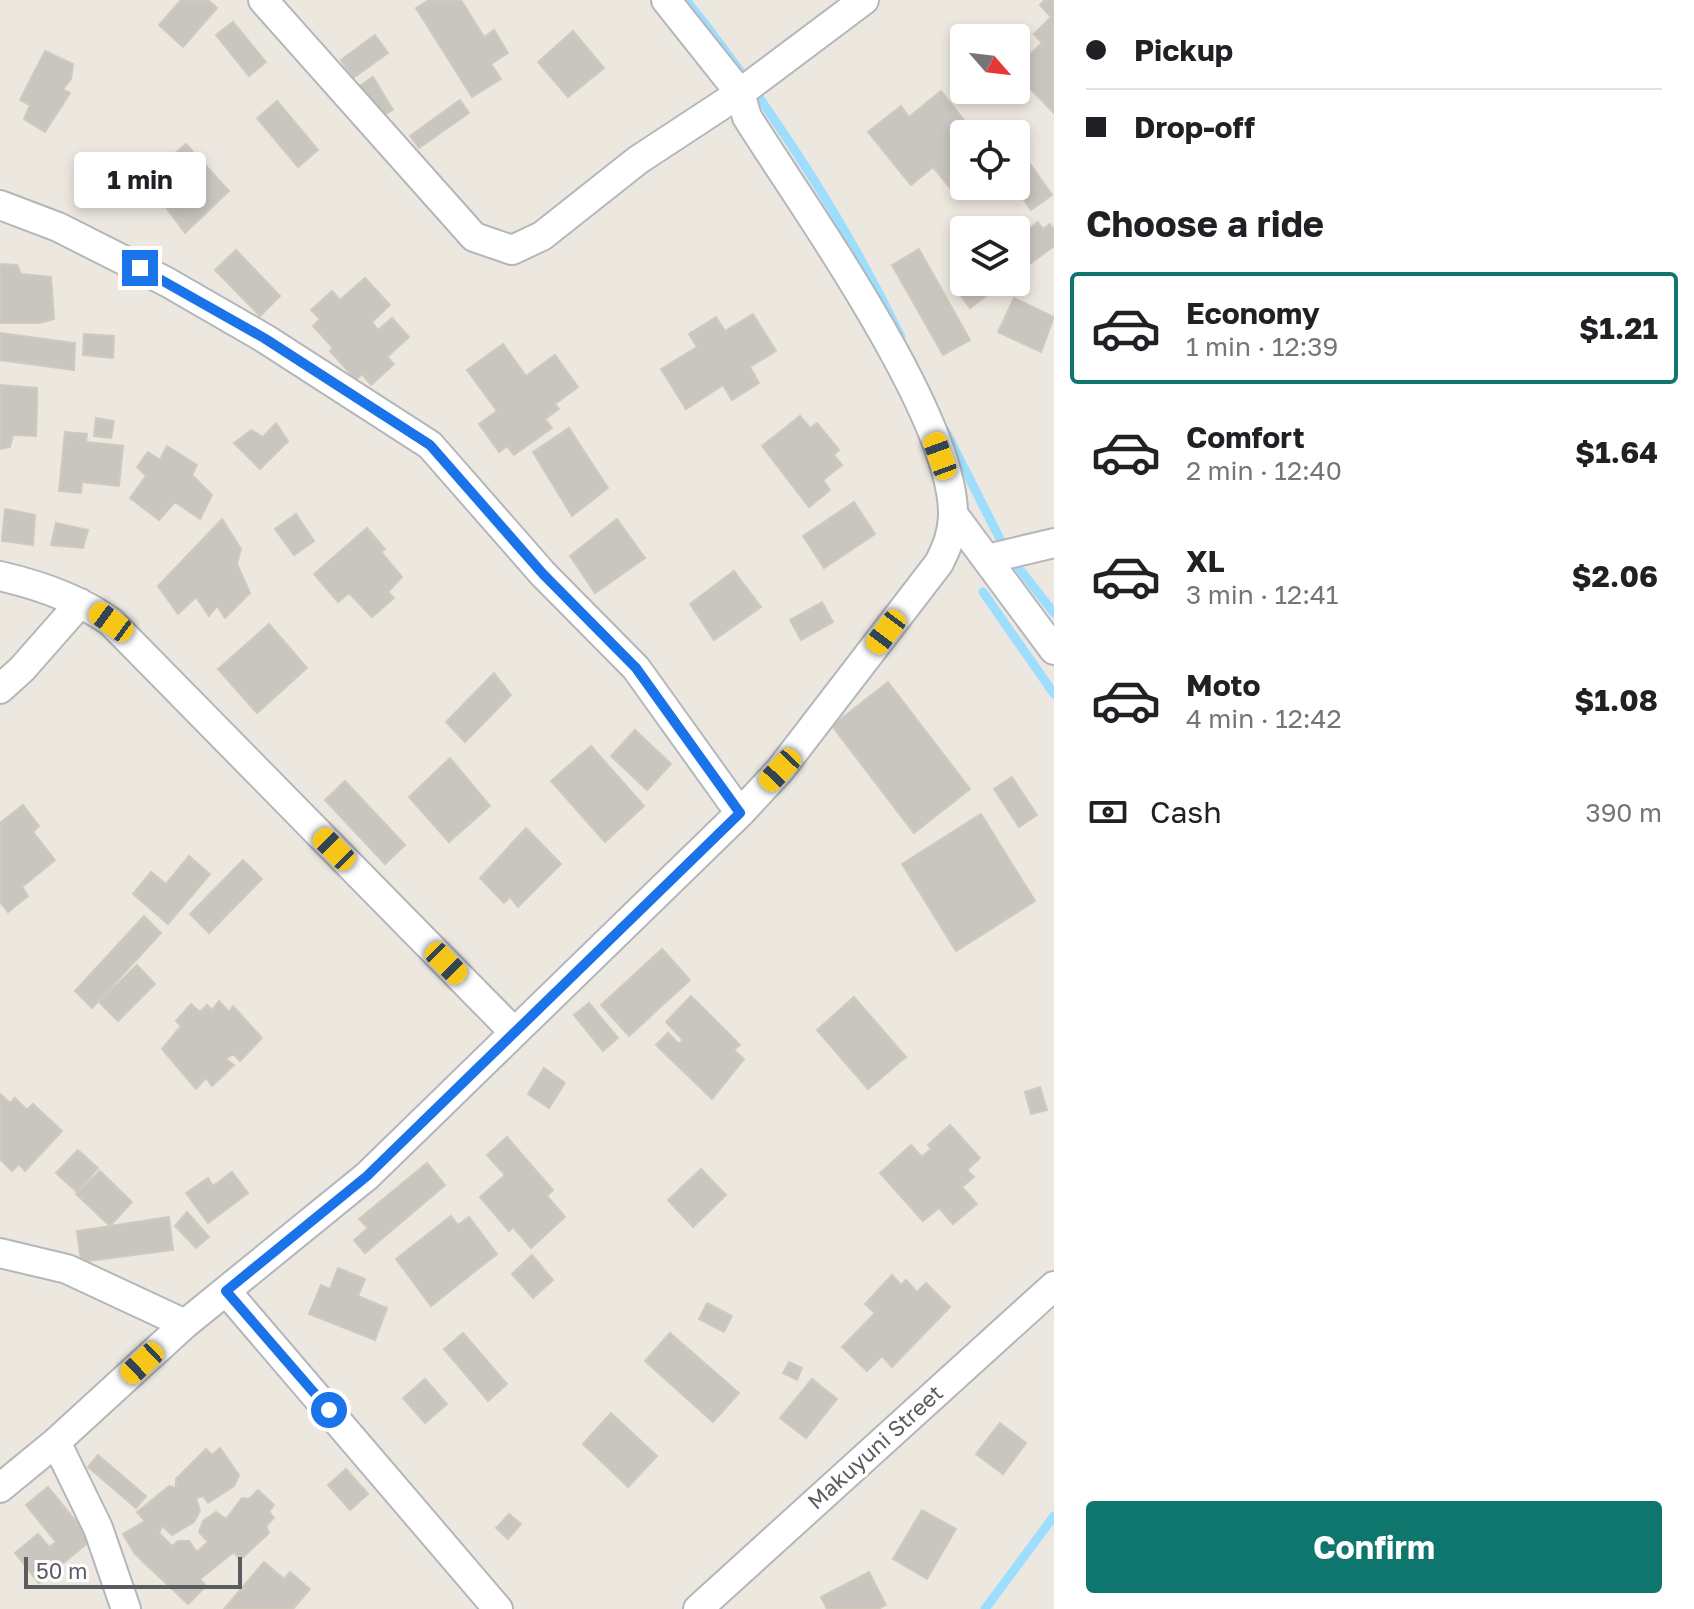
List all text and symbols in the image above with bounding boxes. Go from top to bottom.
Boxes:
north arrow [950,24,1030,104]
map controls [950,24,1030,296]
text: Pickup [1134,32,1233,68]
text: Drop-off [1134,109,1255,145]
button: locate [950,120,1030,200]
callout: 1 min [74,152,206,208]
text: 1 min [107,164,173,195]
text: Choose a ride [1086,202,1324,245]
button: layers [950,216,1030,296]
route end [122,250,158,286]
icon: car [1090,292,1162,364]
text: Economy [1186,295,1320,331]
text: $1.21 [1579,310,1658,346]
text: 1 min · 12:39 [1186,331,1338,362]
icon: car [1090,416,1162,488]
text: Comfort [1186,419,1305,455]
car [921,429,959,483]
text: $1.64 [1575,434,1658,470]
text: 2 min · 12:40 [1186,455,1342,486]
icon: car [1090,540,1162,612]
text: XL [1186,543,1225,579]
text: $2.06 [1571,558,1658,594]
text: 3 min · 12:41 [1186,579,1338,610]
car [85,598,137,646]
car [862,606,910,658]
icon: car [1090,664,1162,736]
text: Moto [1186,667,1261,703]
text: $1.08 [1574,682,1658,718]
text: 4 min · 12:42 [1186,703,1342,734]
car [755,744,805,796]
icon: cash [1086,790,1130,834]
text: Cash [1150,794,1222,830]
text: 390 m [1585,797,1662,828]
car [309,824,359,874]
car [421,938,471,988]
car [116,1338,168,1388]
street label: Makuyuni Street [801,1379,948,1514]
route start [311,1392,347,1428]
button: Confirm [1086,1501,1662,1593]
scale bar [24,1553,242,1589]
text: 50 m [36,1557,87,1584]

